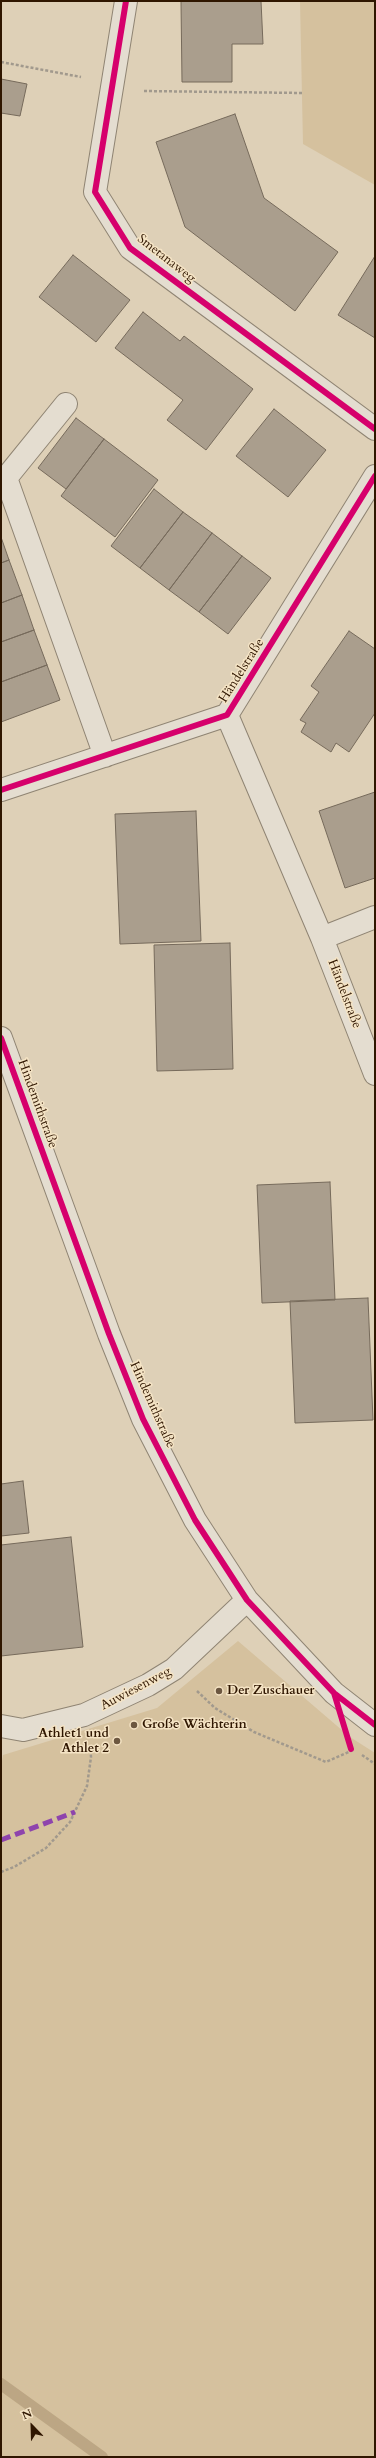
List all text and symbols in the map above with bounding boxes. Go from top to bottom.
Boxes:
street label: Smetanaweg [134,231,198,287]
street label: Händelstraße [216,636,268,706]
street label: Händelstraße [324,957,364,1031]
street label: Hindemithstraße [14,1058,60,1150]
street label: Hindemithstraße [126,1359,178,1451]
street label: Auwiesenweg [98,1664,174,1714]
place label: Der Zuschauer [227,1683,315,1699]
marker: Der Zuschauer [214,1686,224,1696]
place label: Große Wächterin [142,1717,247,1733]
marker: Große Wächterin [129,1720,139,1730]
place label: Athlet1 und Athlet 2 [38,1726,109,1757]
marker: Athlet1 und Athlet 2 [112,1736,122,1746]
north arrow [12,2406,52,2446]
text: N [20,2406,34,2423]

